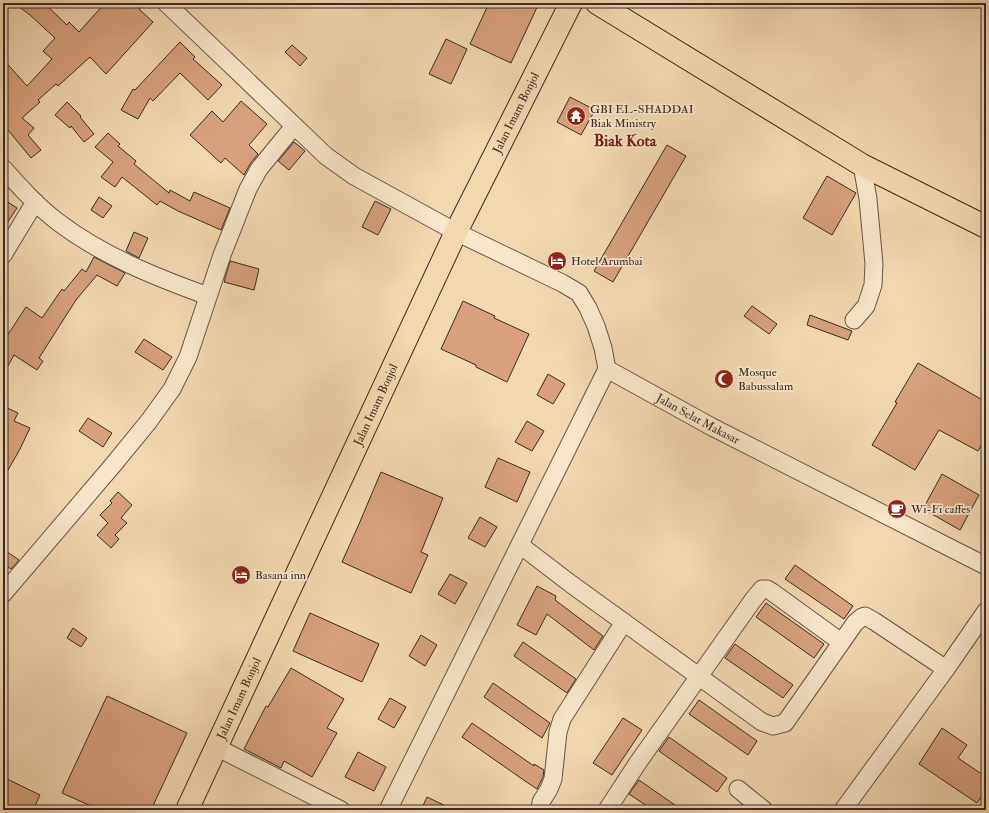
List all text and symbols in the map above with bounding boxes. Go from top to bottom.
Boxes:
street label: Jalan Imam Bonjol [489,70,542,157]
place label: GBI EL-SHADDAI Biak Ministry [590,102,694,131]
temple icon: GBI EL-SHADDAI Biak Ministry [565,105,587,127]
district label: Biak Kota [594,131,657,151]
hotel icon: Hotel Arumbai [546,250,568,272]
place label: Hotel Arumbai [571,254,643,269]
street label: Jalan Imam Bonjol [350,361,401,449]
place label: Mosque Babussalam [738,365,794,394]
mosque icon: Mosque Babussalam [713,368,735,390]
street label: Jalan Selat Makasar [653,390,743,448]
cafe icon: Wi-Fi caffes [886,498,908,520]
place label: Wi-Fi caffes [910,502,970,517]
hotel icon: Basana inn [230,564,252,586]
place label: Basana inn [255,568,306,583]
street label: Jalan Imam Bonjol [213,655,264,743]

